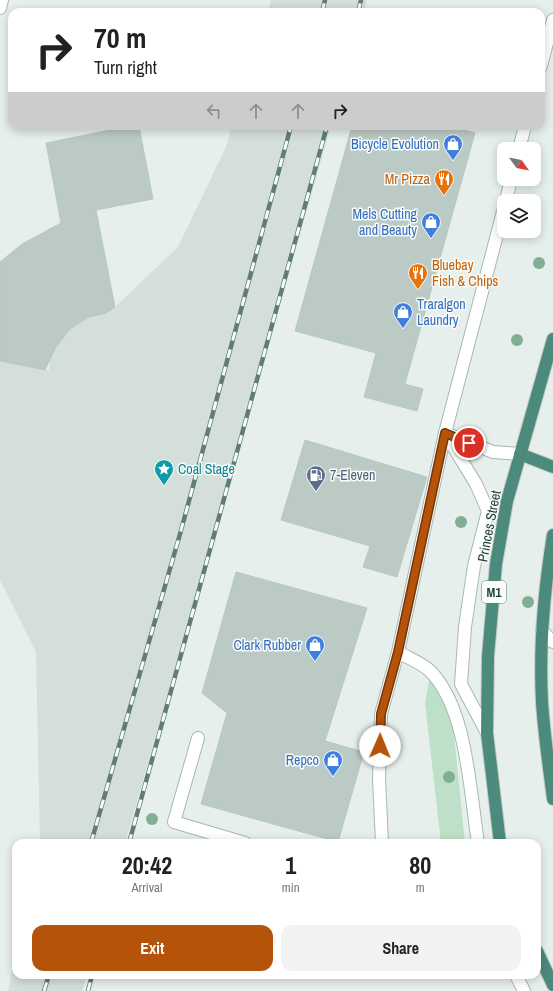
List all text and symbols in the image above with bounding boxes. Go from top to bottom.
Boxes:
text: 70 m [94,19,146,57]
icon: right [28,24,80,76]
text: Turn right [94,55,157,80]
icon: left [203,100,225,122]
icon: ahead [245,100,267,122]
icon: ahead [287,100,309,122]
icon: right [329,100,351,122]
shop icon: Bicycle Evolution [442,133,464,161]
place label: Bicycle Evolution [351,135,439,153]
north arrow [497,142,541,186]
map controls [497,142,541,238]
restaurant icon: Mr Pizza [433,168,455,196]
place label: Mr Pizza [385,170,431,188]
button: layers [497,194,541,238]
place label: Mels Cutting and Beauty [353,205,418,239]
shop icon: Mels Cutting and Beauty [420,211,442,239]
place label: Bluebay Fish & Chips [432,256,499,290]
restaurant icon: Bluebay Fish & Chips [407,262,429,290]
place label: Traralgon Laundry [417,295,466,329]
shop icon: Traralgon Laundry [392,301,414,329]
pin [452,426,486,460]
icon: arrive [458,432,480,454]
place icon: Coal Stage [153,458,175,486]
place label: Coal Stage [178,460,235,478]
fuel station icon: 7-Eleven [305,464,327,492]
place label: 7-Eleven [330,466,375,484]
street label: Princes Street [473,489,505,563]
road number: M1 [482,581,506,603]
shop icon: Clark Rubber [304,634,326,662]
place label: Clark Rubber [233,636,301,654]
position arrow [359,725,401,767]
shop icon: Repco [322,749,344,777]
place label: Repco [286,751,319,769]
text: 20:42 [122,849,172,881]
text: 1 [285,849,296,881]
text: 80 [409,849,431,881]
text: Arrival [132,879,162,896]
text: min [282,879,300,896]
text: m [416,879,425,896]
button: Exit [32,925,273,971]
button: Share [281,925,521,971]

